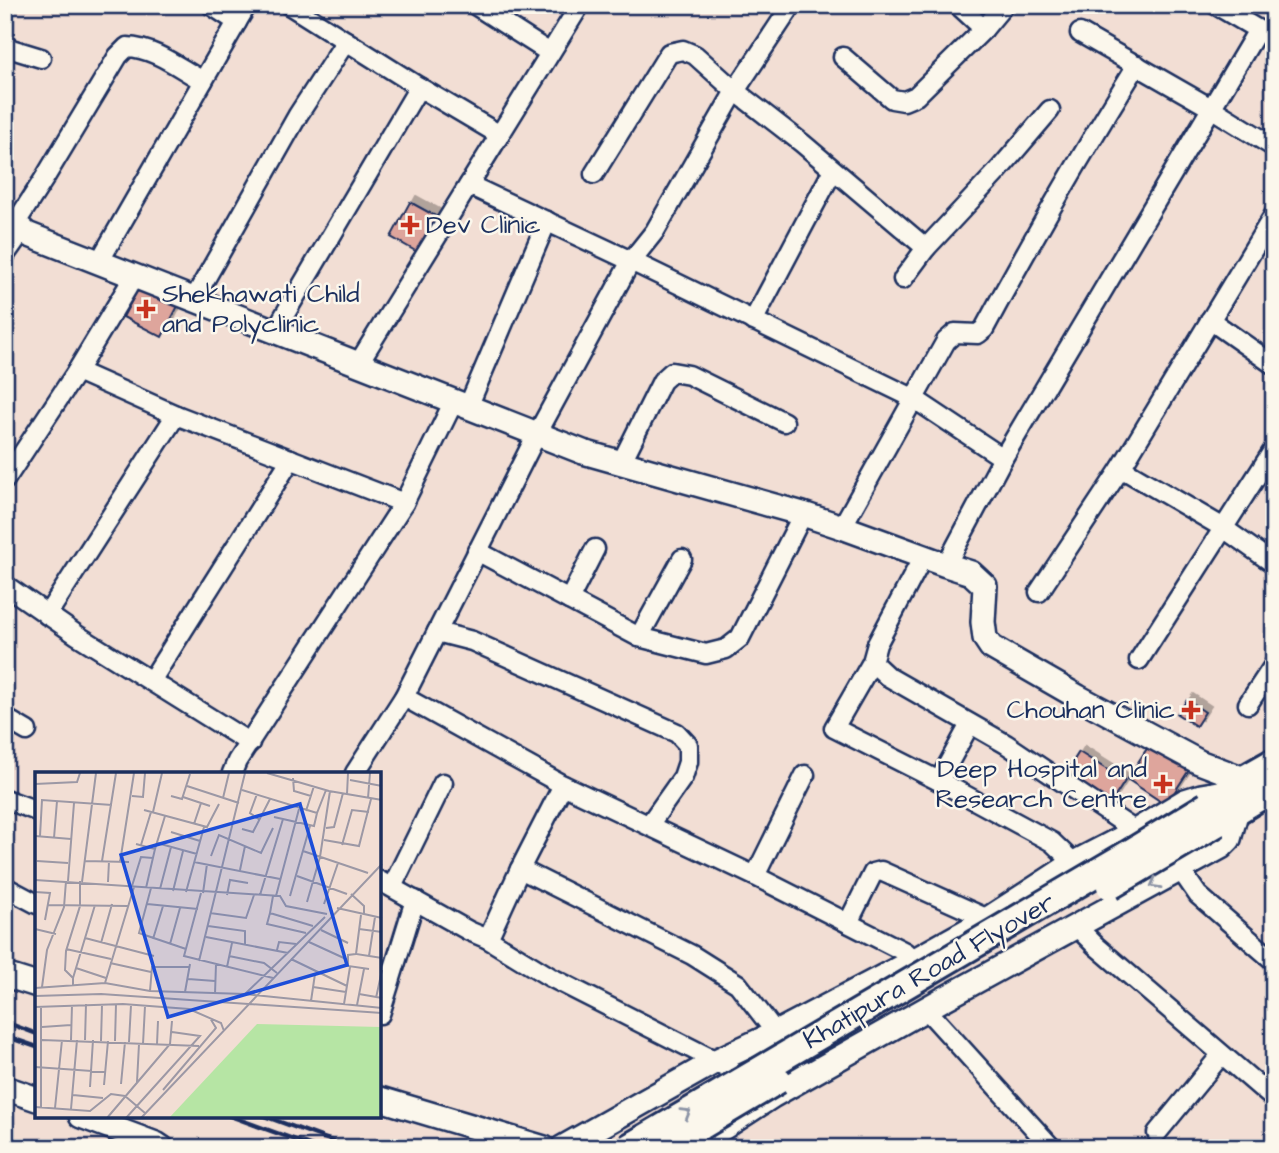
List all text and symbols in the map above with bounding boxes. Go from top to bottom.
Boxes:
place label: Dev Clinic [426,207,541,243]
marker: Dev Clinic [400,215,420,235]
place label: Shekhawati Child and Polyclinic [162,276,359,344]
marker: Shekhawati Child and Polyclinic [136,299,156,319]
place label: Chouhan Clinic [1007,692,1175,728]
marker: Chouhan Clinic [1181,700,1201,720]
place label: Deep Hospital and Research Centre [936,751,1147,817]
inset map [35,772,382,1118]
marker: Deep Hospital and Research Centre [1153,774,1173,794]
one-way arrow [1149,876,1162,889]
street label: Khatipura Road Flyover [797,884,1062,1060]
one-way arrow [679,1108,692,1121]

